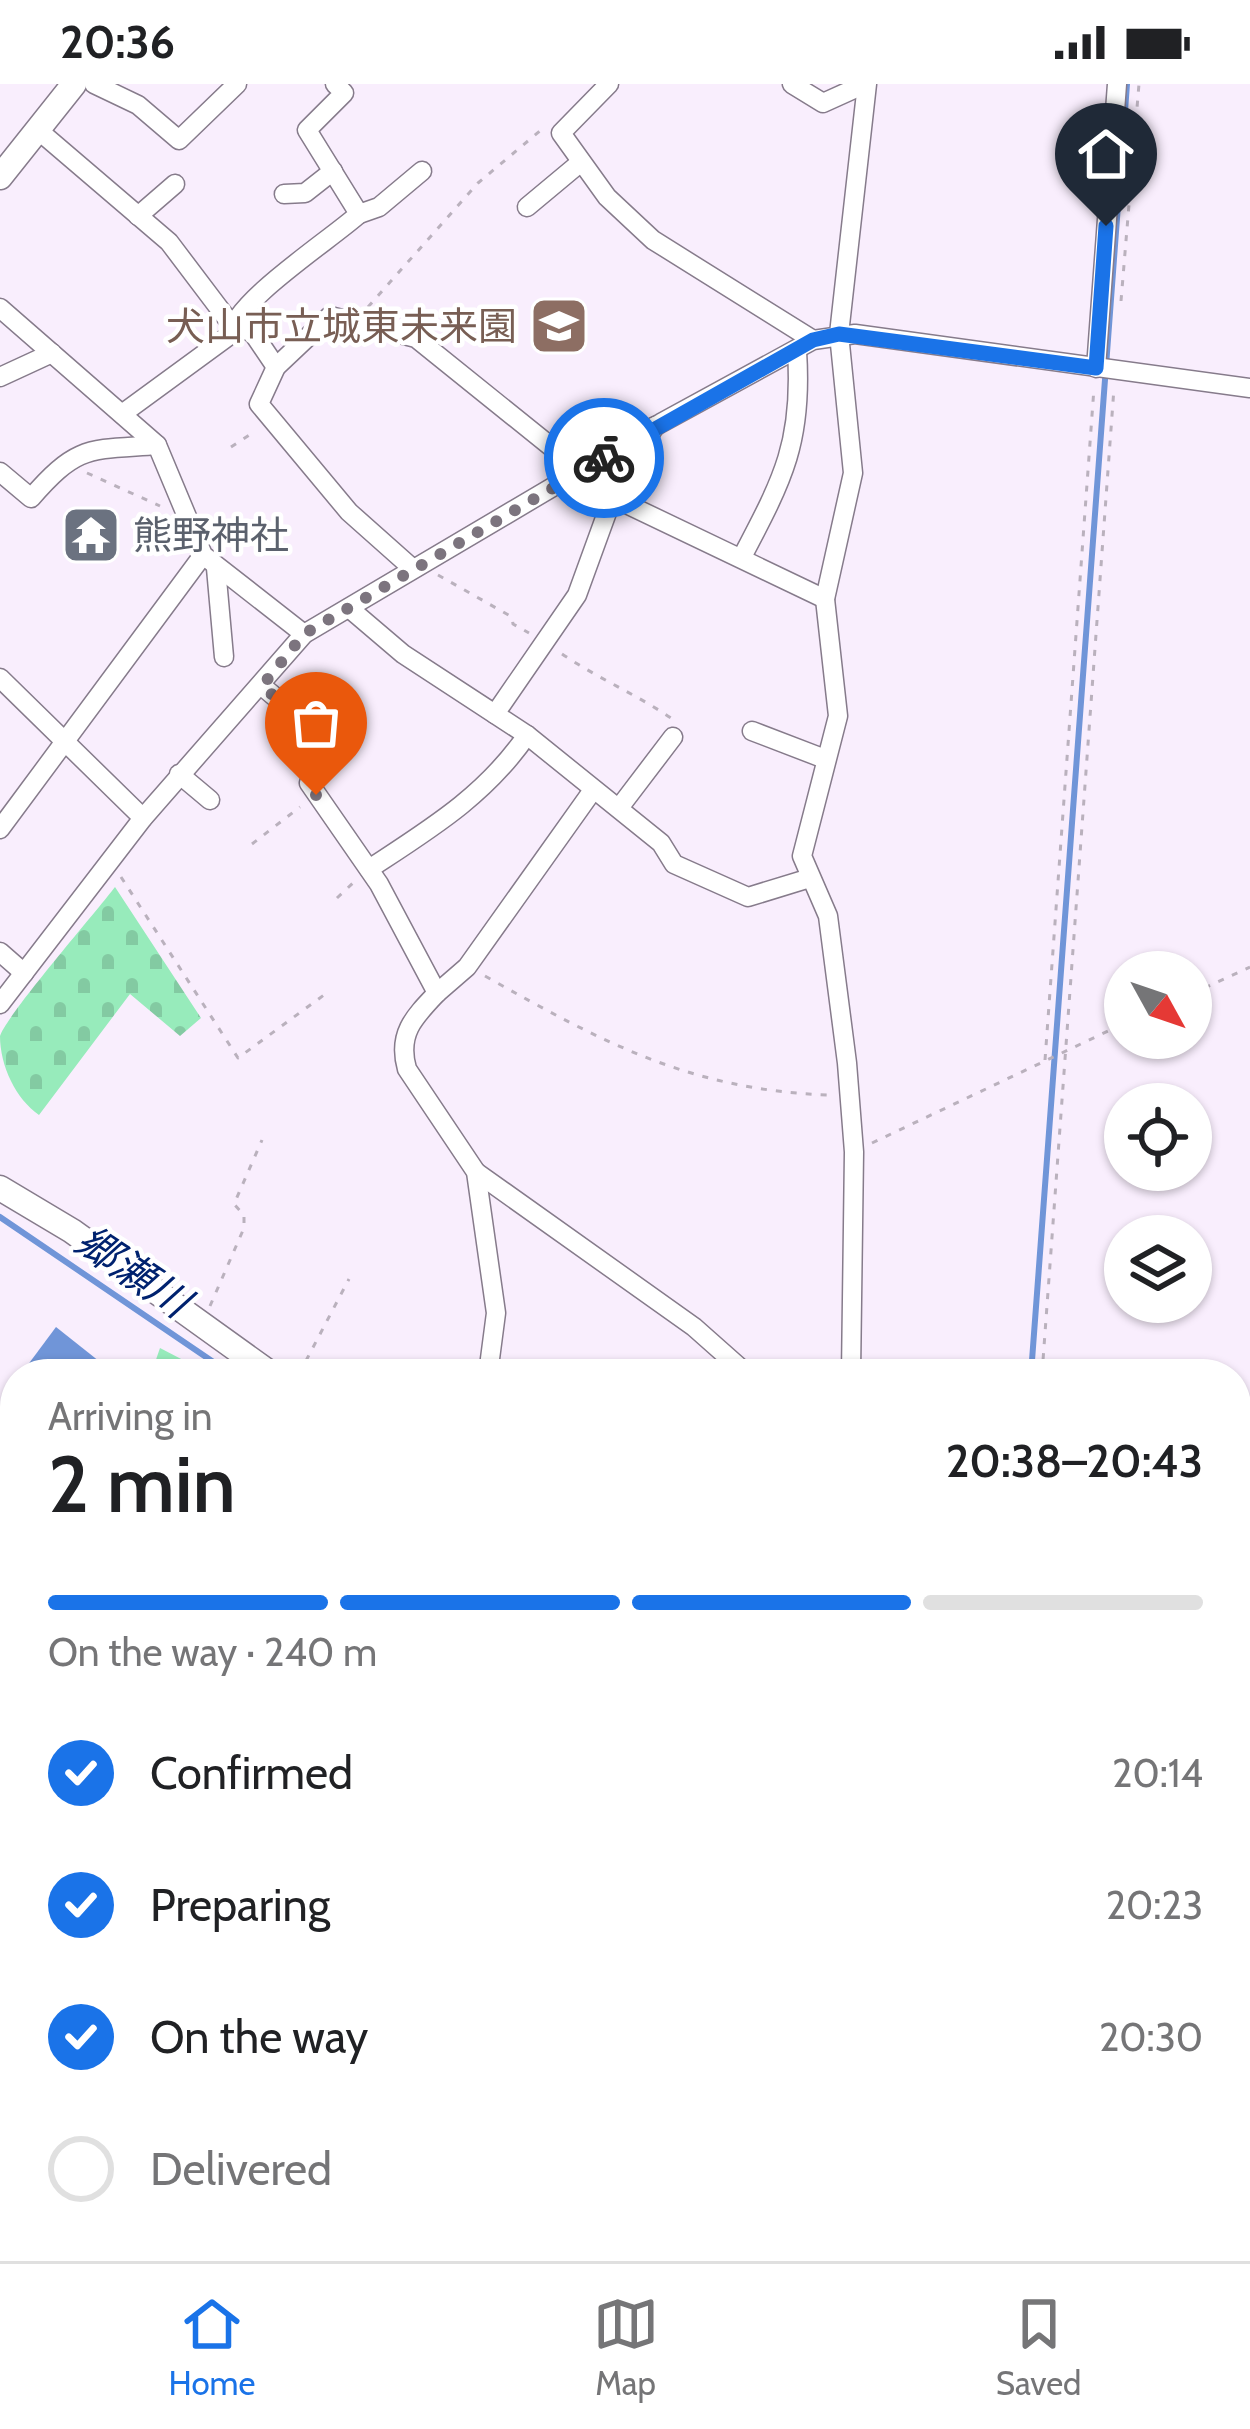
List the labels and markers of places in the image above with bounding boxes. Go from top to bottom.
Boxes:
pin [1055,103,1157,226]
school or university icon: 犬山市立城東未来園 [528,295,590,357]
place label: 犬山市立城東未来園 [166,302,517,350]
temple icon: 熊野神社 [60,504,122,566]
place label: 熊野神社 [133,511,289,559]
pin [265,672,367,795]

